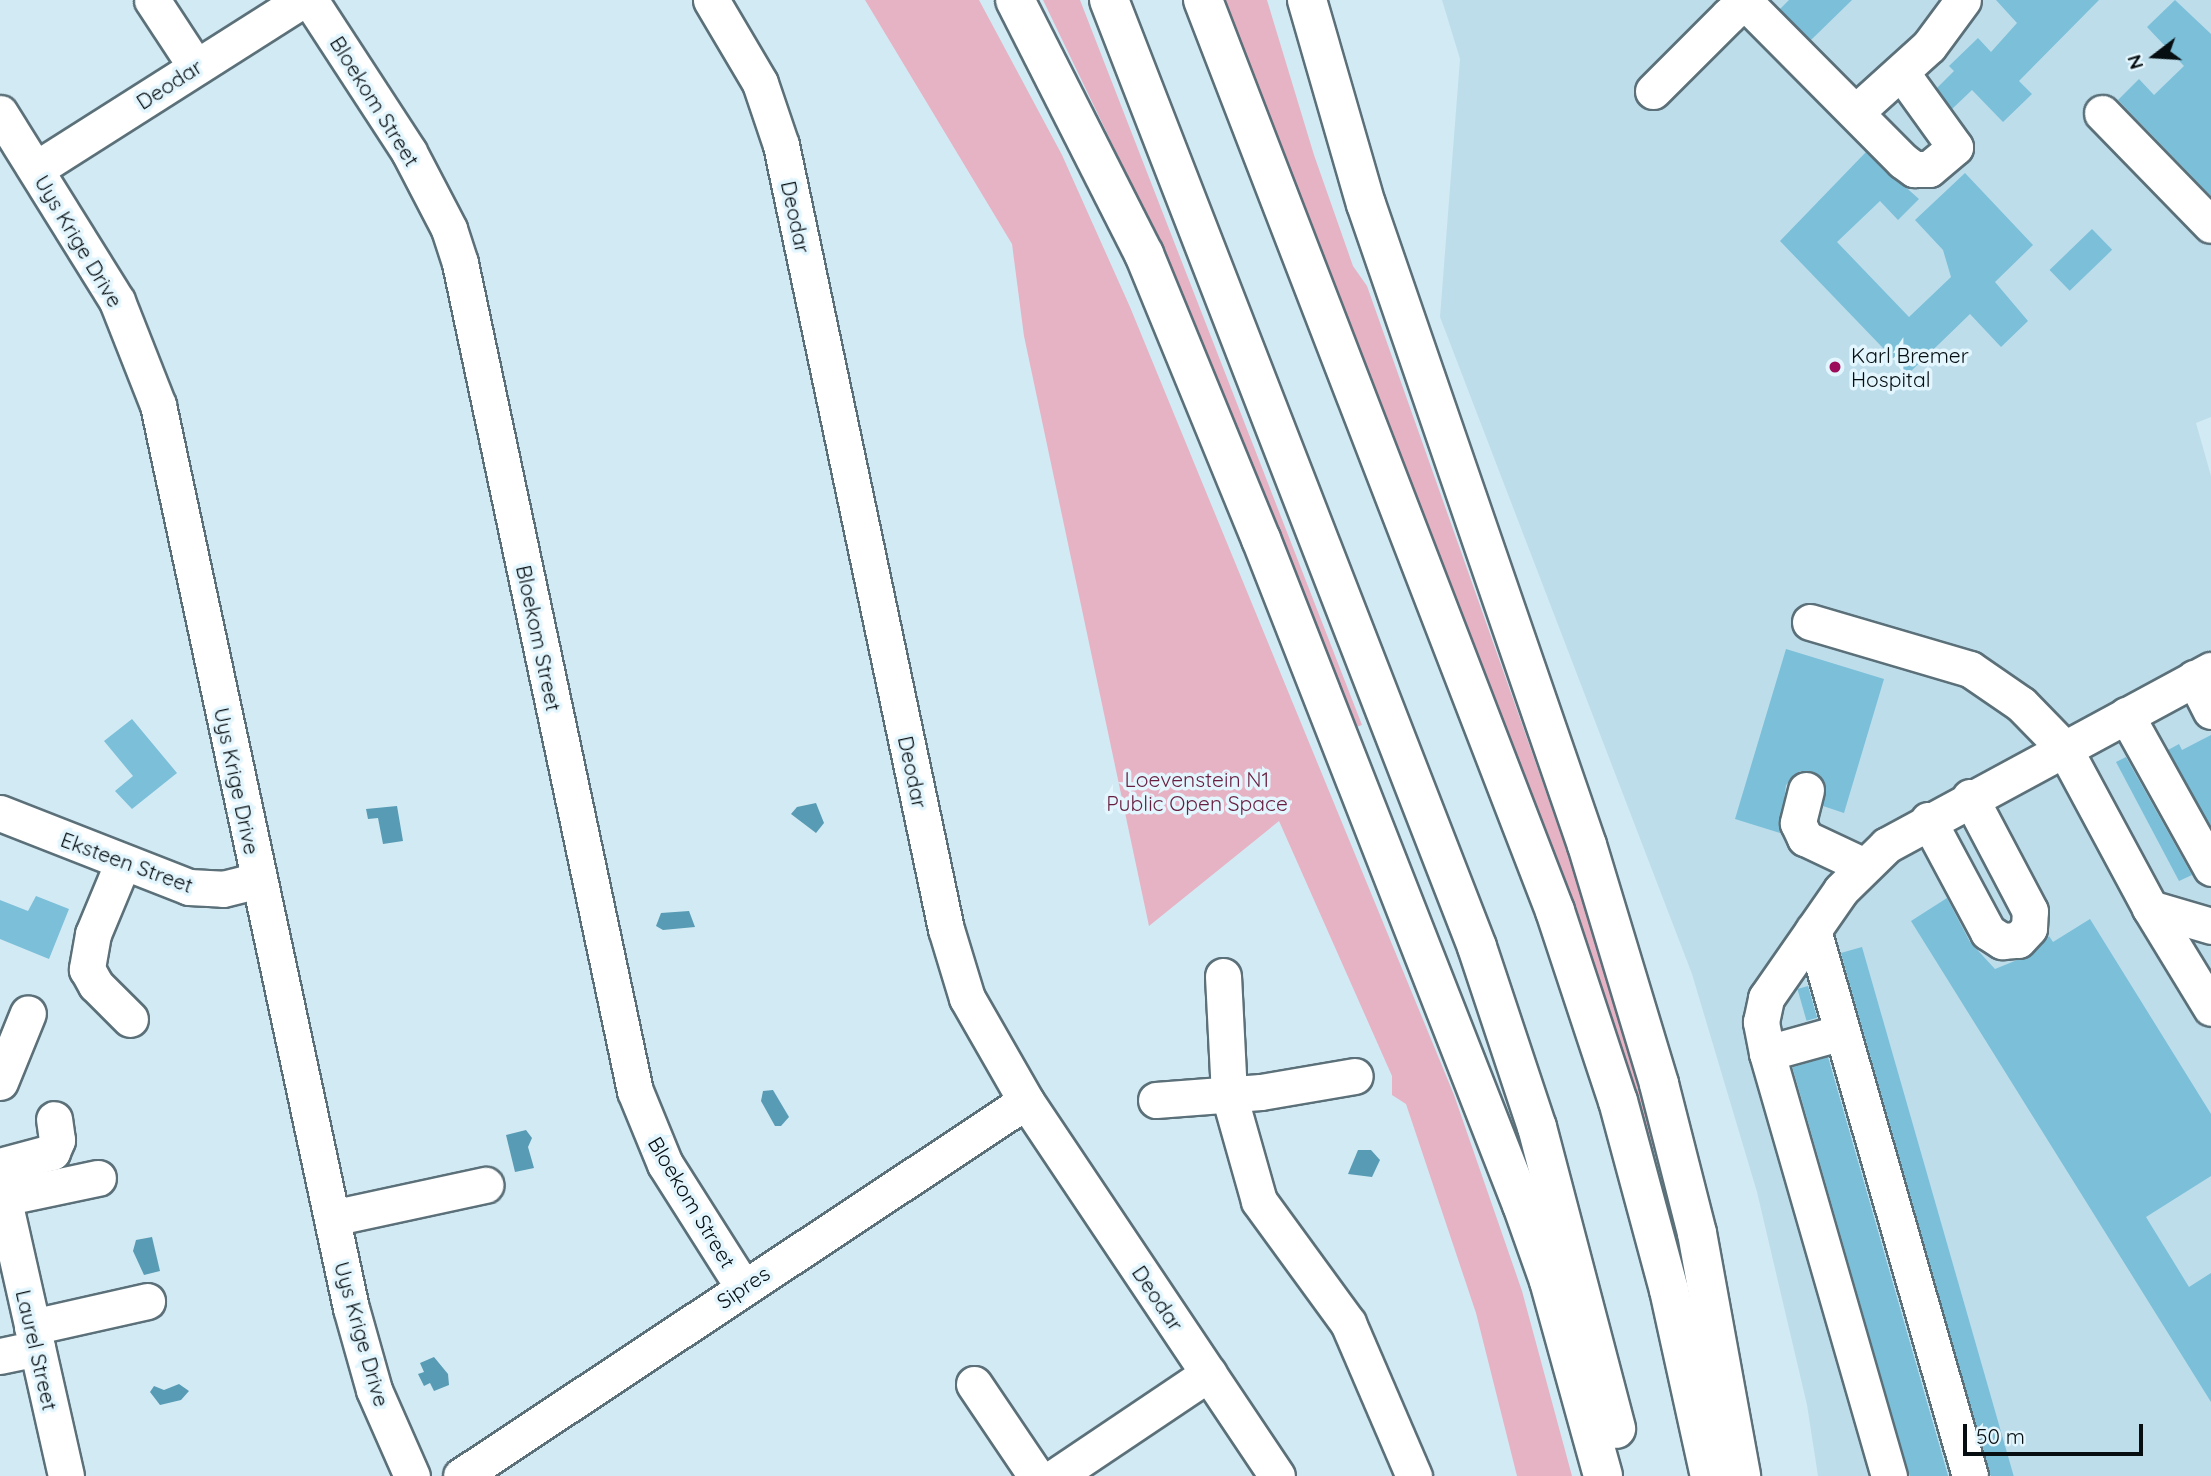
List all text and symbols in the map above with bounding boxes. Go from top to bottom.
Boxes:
north arrow [2120,21,2190,91]
street label: Bloekom Street [325,31,425,171]
text: N [2121,52,2148,72]
street label: Deodar [131,53,207,115]
street label: Uys Krige Drive [30,170,128,312]
street label: Deodar [776,179,816,255]
place label: Karl Bremer Hospital [1851,342,1969,392]
marker: Karl Bremer Hospital [1825,357,1845,377]
street label: Bloekom Street [511,563,567,713]
street label: Uys Krige Drive [209,705,265,857]
street label: Deodar [893,734,933,810]
park label: Loevenstein N1 Public Open Space [1106,766,1288,816]
street label: Eksteen Street [57,826,197,898]
street label: Bloekom Street [643,1132,741,1272]
street label: Uys Krige Drive [329,1259,395,1409]
street label: Sipres [712,1260,774,1314]
street label: Deodar [1127,1261,1189,1335]
street label: Laurel Street [11,1287,63,1413]
scale bar [1966,1410,2146,1454]
text: 50 m [1976,1423,2025,1449]

